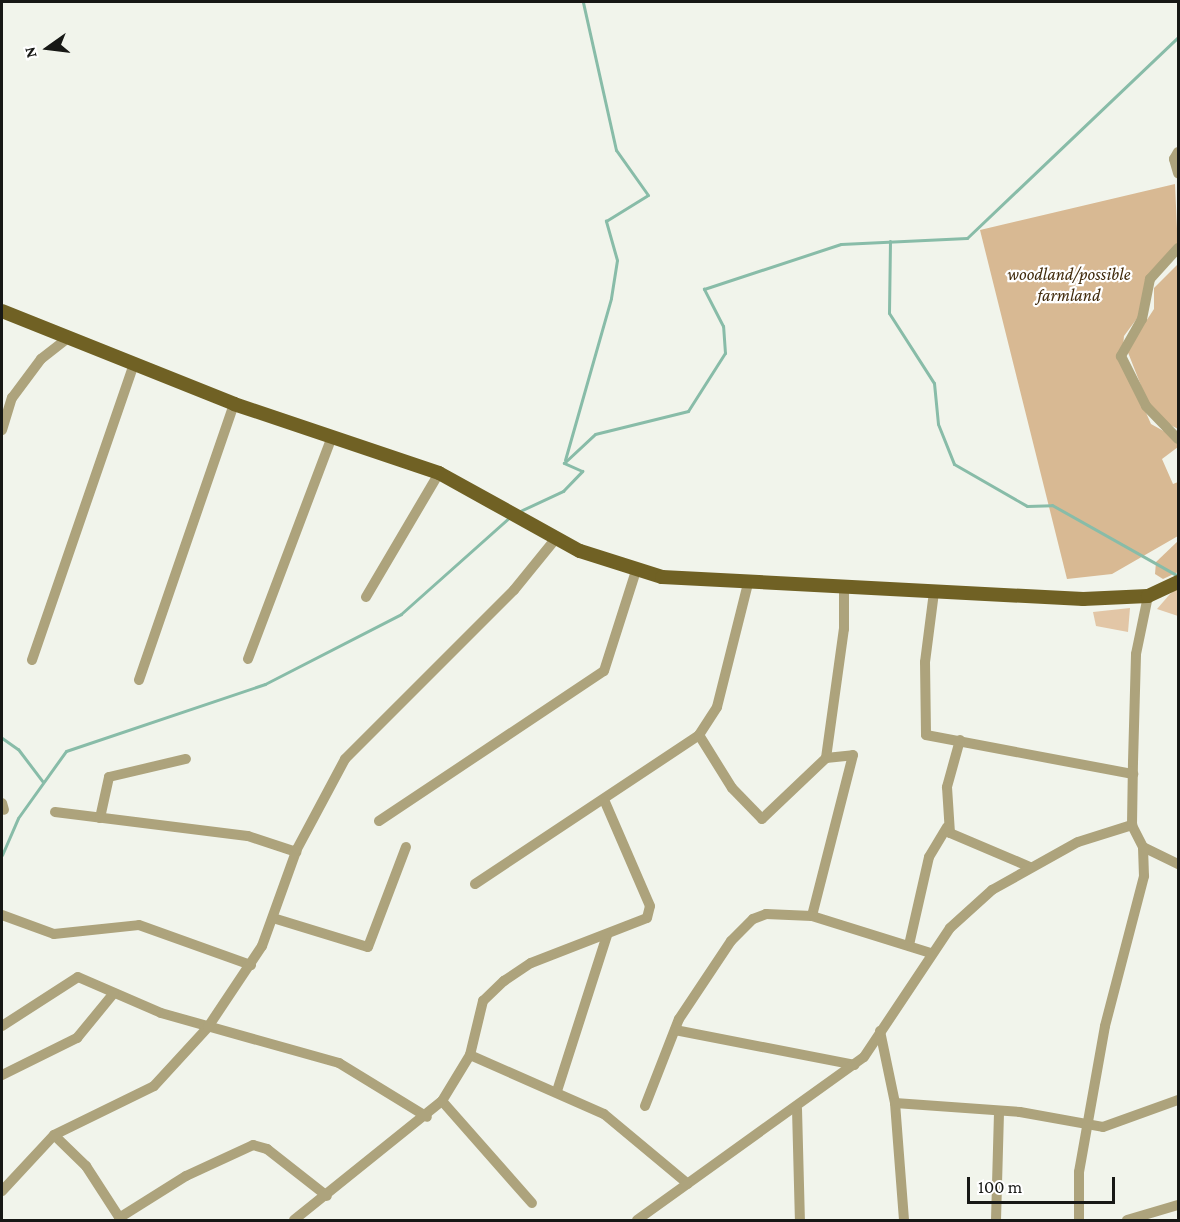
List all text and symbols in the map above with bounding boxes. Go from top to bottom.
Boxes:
north arrow [18,18,78,78]
text: N [20,45,40,60]
park label: woodland/possible farmland [1008,264,1130,306]
scale bar [970,1165,1118,1203]
text: 100 m [978,1177,1022,1197]

